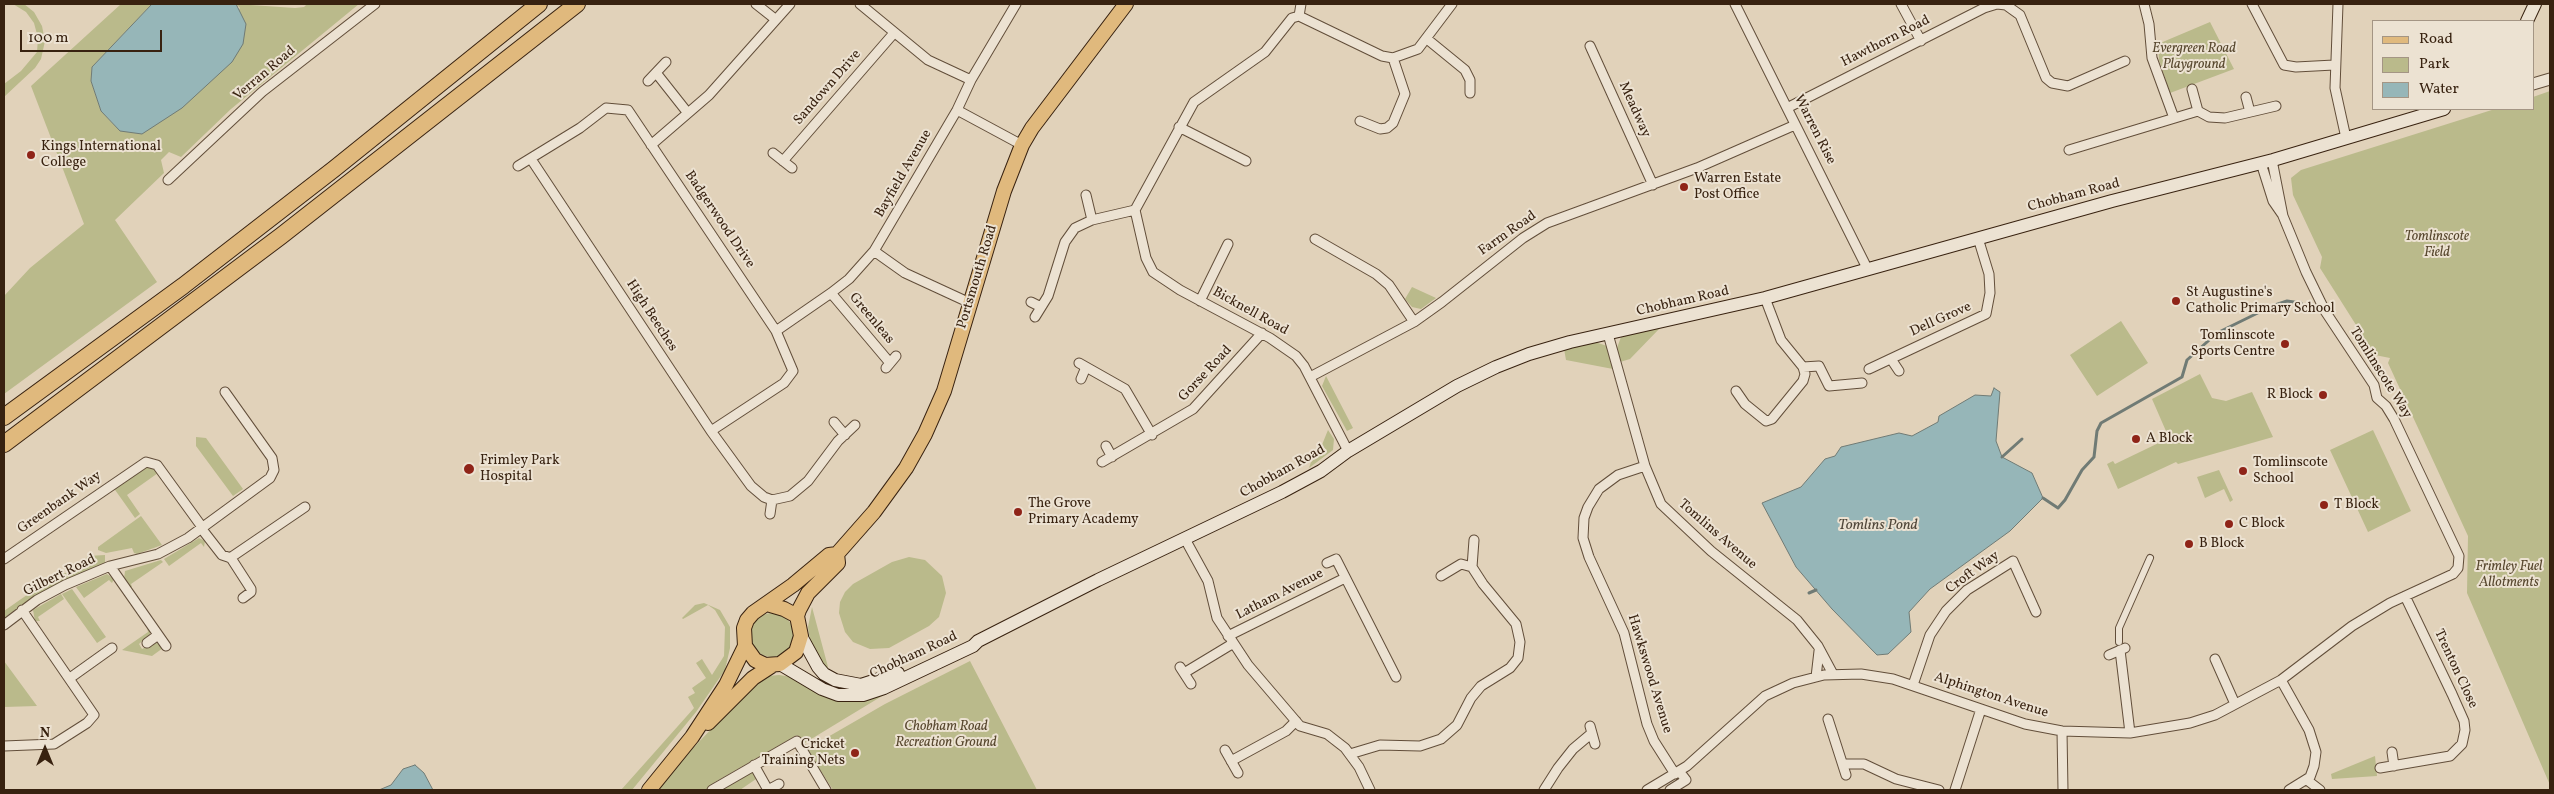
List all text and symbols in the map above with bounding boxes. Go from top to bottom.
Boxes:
street label: Hawthorn Road [1839,12,1933,72]
scale bar [22,20,165,52]
legend [2372,20,2534,110]
text: 100 m [28,28,68,49]
text: Road [2419,29,2453,50]
park label: Evergreen Road Playground [2152,41,2236,74]
street label: Verran Road [230,43,300,105]
street label: Sandown Drive [791,47,865,129]
text: Park [2419,54,2450,75]
text: Water [2419,79,2459,100]
street label: Meadway [1614,80,1654,140]
street label: Warren Rise [1789,92,1839,168]
street label: Bayfield Avenue [872,127,936,221]
place label: Kings International College [41,139,161,172]
marker: Kings International College [25,149,37,161]
street label: Badgerwood Drive [680,168,758,272]
place label: Warren Estate Post Office [1694,171,1781,203]
street label: Chobham Road [2026,176,2122,216]
marker: Warren Estate Post Office [1678,181,1690,193]
street label: Farm Road [1476,208,1540,260]
street label: Portsmouth Road [954,223,1002,331]
park label: Tomlinscote Field [2405,229,2469,262]
street label: High Beeches [622,277,680,355]
street label: Chobham Road [1635,283,1731,321]
street label: Bicknell Road [1209,284,1291,340]
place label: St Augustine's Catholic Primary School [2186,285,2335,318]
street label: Greenleas [845,290,897,348]
marker: St Augustine's Catholic Primary School [2170,295,2182,307]
street label: Dell Grove [1908,299,1974,341]
street label: Tomlinscote Way [2345,324,2415,422]
place label: Tomlinscote Sports Centre [2191,328,2275,361]
marker: Tomlinscote Sports Centre [2279,338,2291,350]
street label: Gorse Road [1176,342,1236,406]
place label: R Block [2267,387,2313,403]
marker: R Block [2317,389,2329,401]
place label: A Block [2146,431,2193,447]
marker: A Block [2130,433,2142,445]
street label: Chobham Road [1238,442,1328,502]
place label: Frimley Park Hospital [480,453,560,486]
place label: Tomlinscote School [2253,455,2328,488]
marker: Frimley Park Hospital [462,462,476,476]
marker: Tomlinscote School [2237,465,2249,477]
street label: Greenbank Way [15,468,105,538]
place label: The Grove Primary Academy [1028,496,1139,528]
street label: Tomlins Avenue [1674,496,1760,574]
place label: T Block [2334,497,2379,513]
marker: T Block [2318,499,2330,511]
marker: The Grove Primary Academy [1012,506,1024,518]
place label: C Block [2239,516,2285,532]
water label: Tomlins Pond [1838,517,1918,535]
marker: C Block [2223,518,2235,530]
place label: B Block [2199,536,2244,552]
marker: B Block [2183,538,2195,550]
street label: Croft Way [1943,548,2003,598]
street label: Gilbert Road [21,551,99,601]
park label: Frimley Fuel Allotments [2475,559,2543,592]
street label: Latham Avenue [1234,566,1326,624]
street label: Hawkswood Avenue [1623,613,1675,735]
street label: Trenton Close [2429,627,2481,711]
street label: Chobham Road [868,628,960,684]
street label: Alphington Avenue [1932,670,2050,722]
park label: Chobham Road Recreation Ground [895,719,997,752]
north arrow [20,724,70,774]
text: N [40,724,50,743]
place label: Cricket Training Nets [762,737,845,770]
marker: Cricket Training Nets [849,747,861,759]

